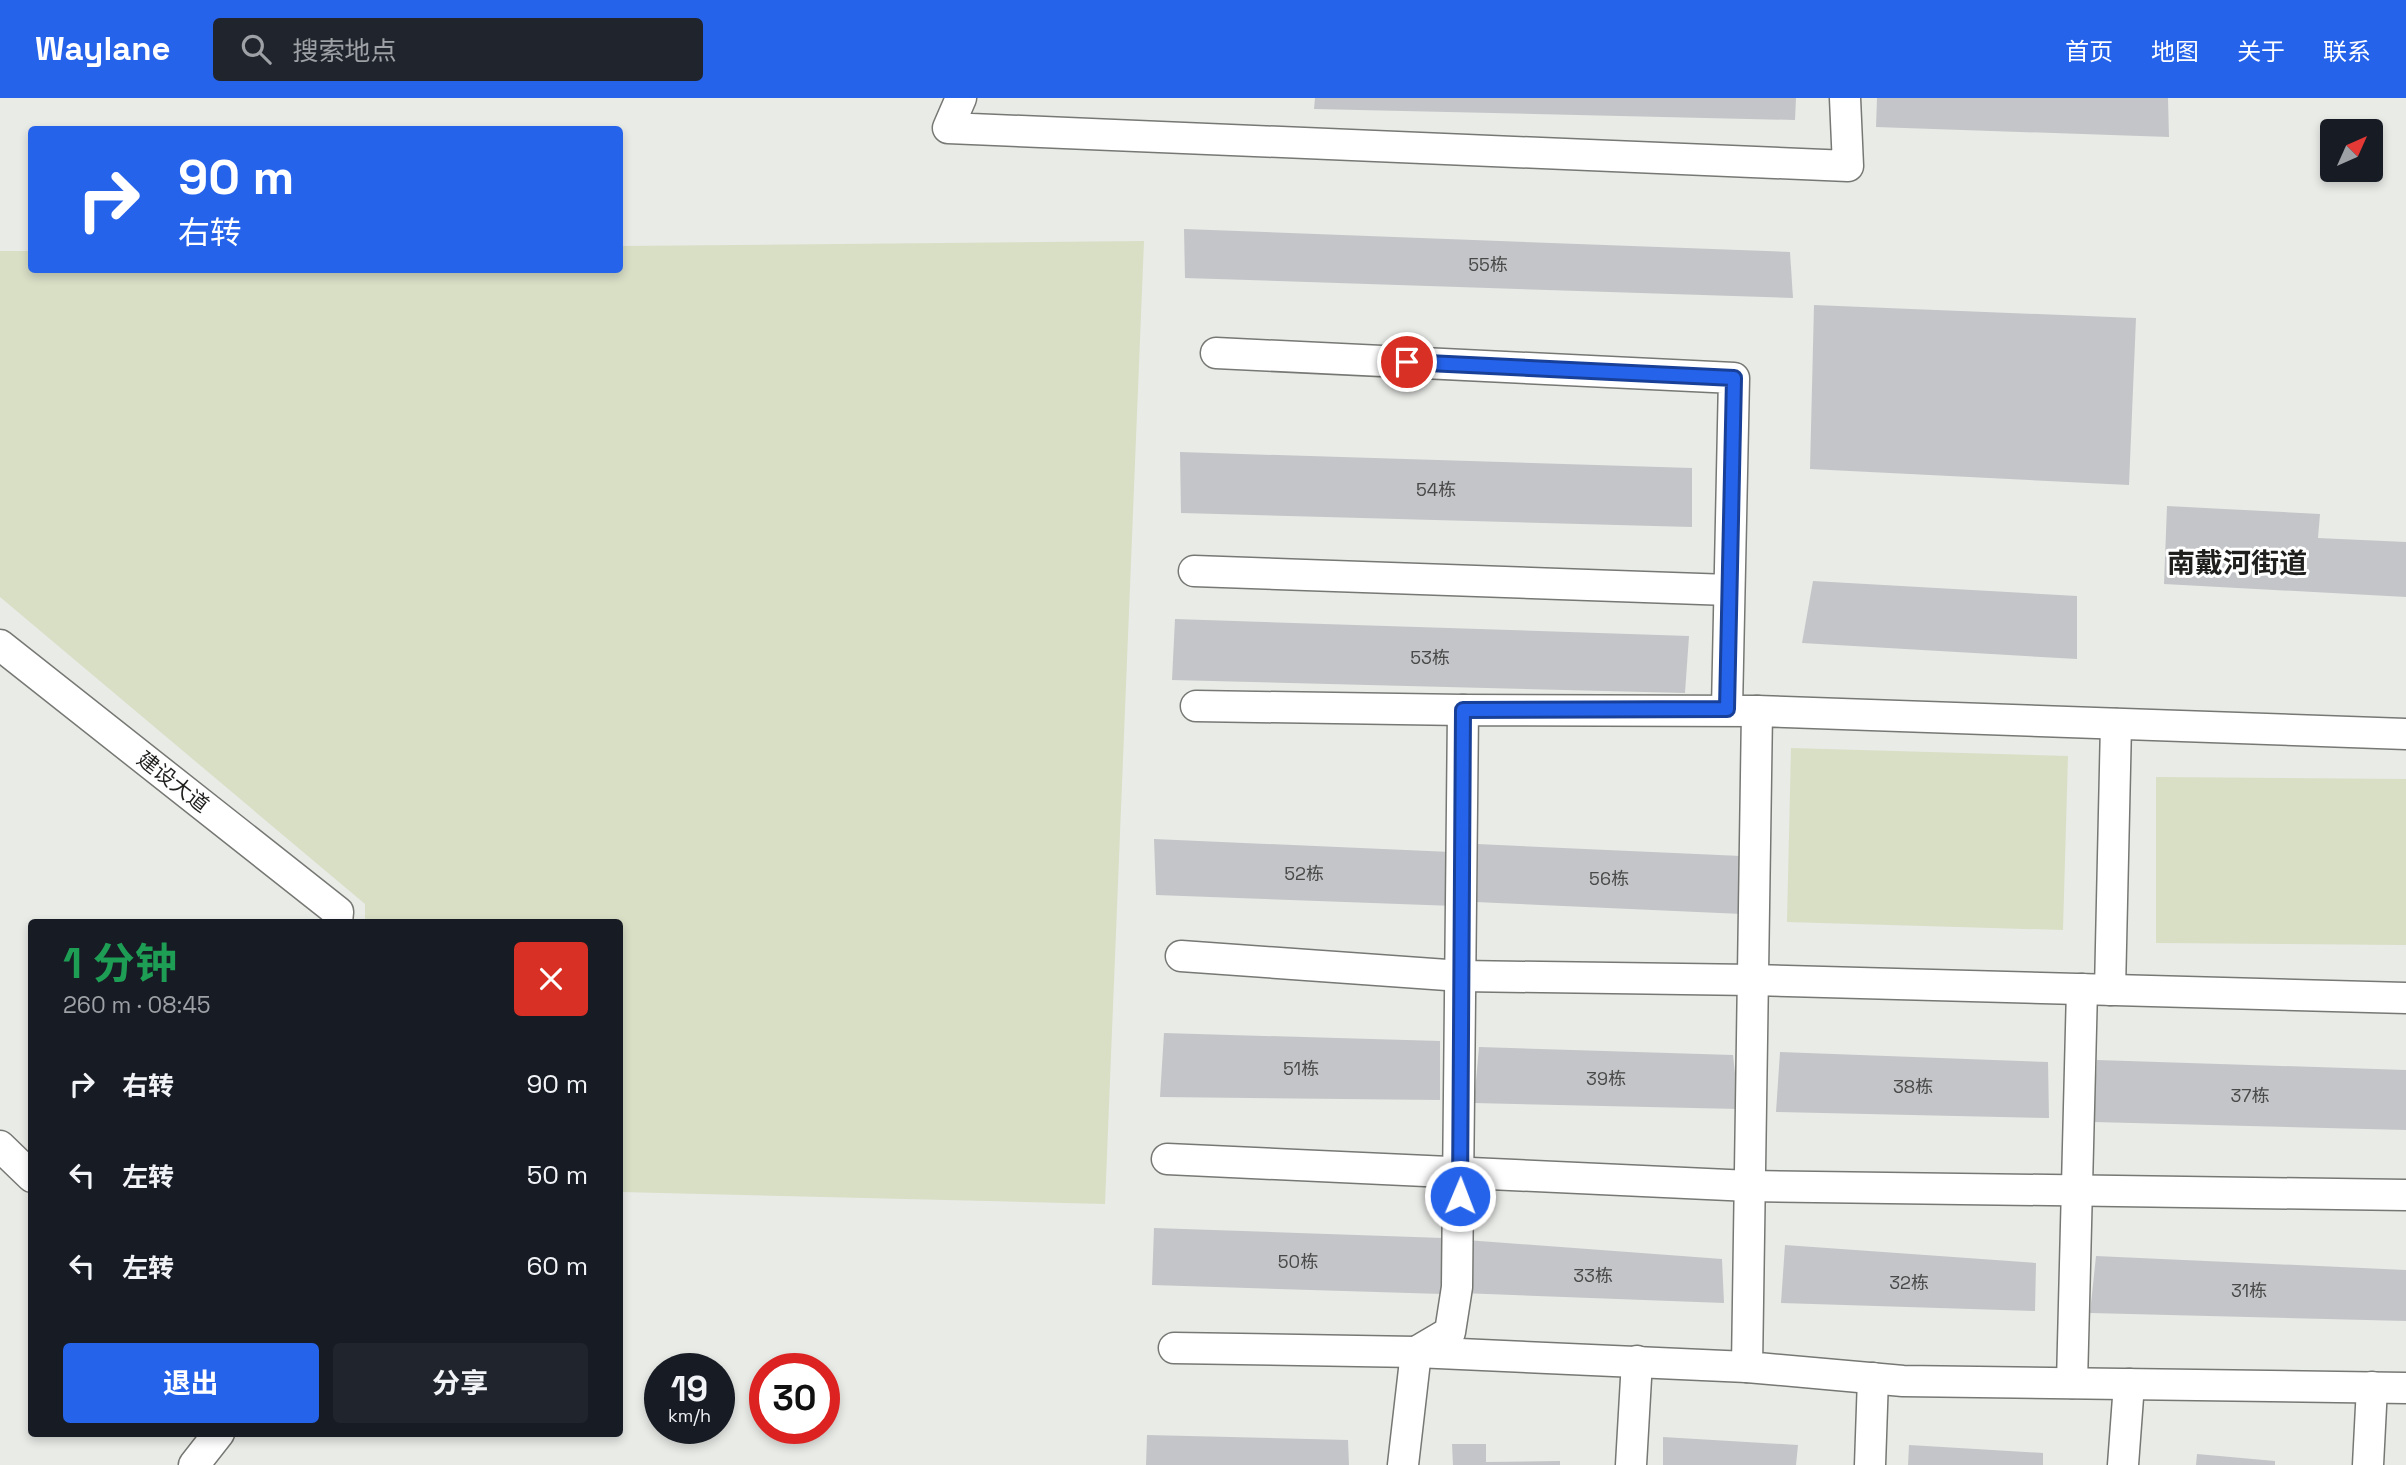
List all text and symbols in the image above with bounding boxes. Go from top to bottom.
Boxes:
search box [213,18,703,81]
text: Waylane [35,28,171,70]
icon: search [237,30,275,68]
text: 搜索地点 [293,34,397,68]
text: 首页 [2065,36,2113,67]
text: 地图 [2151,36,2199,67]
text: 关于 [2237,36,2285,67]
text: 联系 [2323,36,2371,67]
north arrow [2320,119,2384,182]
map controls [2320,119,2383,182]
text: 90 m [178,146,294,208]
icon: right [63,154,154,245]
text: 右转 [178,213,242,253]
house number: 55栋 [1468,253,1508,276]
pin [1377,332,1437,392]
icon: arrive [1388,343,1426,381]
house number: 54栋 [1416,478,1456,501]
district label: 南戴河街道 [2167,545,2307,581]
house number: 53栋 [1410,646,1450,669]
street label: 建设大道 [132,745,215,818]
house number: 52栋 [1284,862,1324,885]
house number: 56栋 [1589,867,1629,890]
text: 1 分钟 [63,937,177,990]
button: close [514,942,588,1016]
text: 260 m · 08:45 [63,990,211,1020]
house number: 51栋 [1283,1057,1319,1080]
icon: right [63,1065,101,1103]
text: 90 m [526,1067,588,1101]
house number: 39栋 [1586,1067,1626,1090]
text: 右转 [122,1069,174,1103]
house number: 38栋 [1893,1075,1933,1098]
house number: 37栋 [2230,1084,2270,1107]
icon: left [63,1156,101,1194]
text: 50 m [527,1158,588,1192]
position arrow [1423,1159,1497,1233]
text: 左转 [122,1160,174,1194]
icon: left [63,1247,101,1285]
text: 60 m [526,1249,588,1283]
house number: 50栋 [1278,1250,1318,1273]
text: 左转 [122,1251,174,1285]
house number: 33栋 [1573,1264,1613,1287]
house number: 32栋 [1889,1271,1929,1294]
house number: 31栋 [2231,1279,2267,1302]
button: 退出 [63,1343,319,1423]
button: 分享 [333,1343,588,1423]
speed limit sign: 30 [749,1353,840,1444]
text: 19 [671,1367,708,1411]
text: km/h [668,1404,711,1427]

